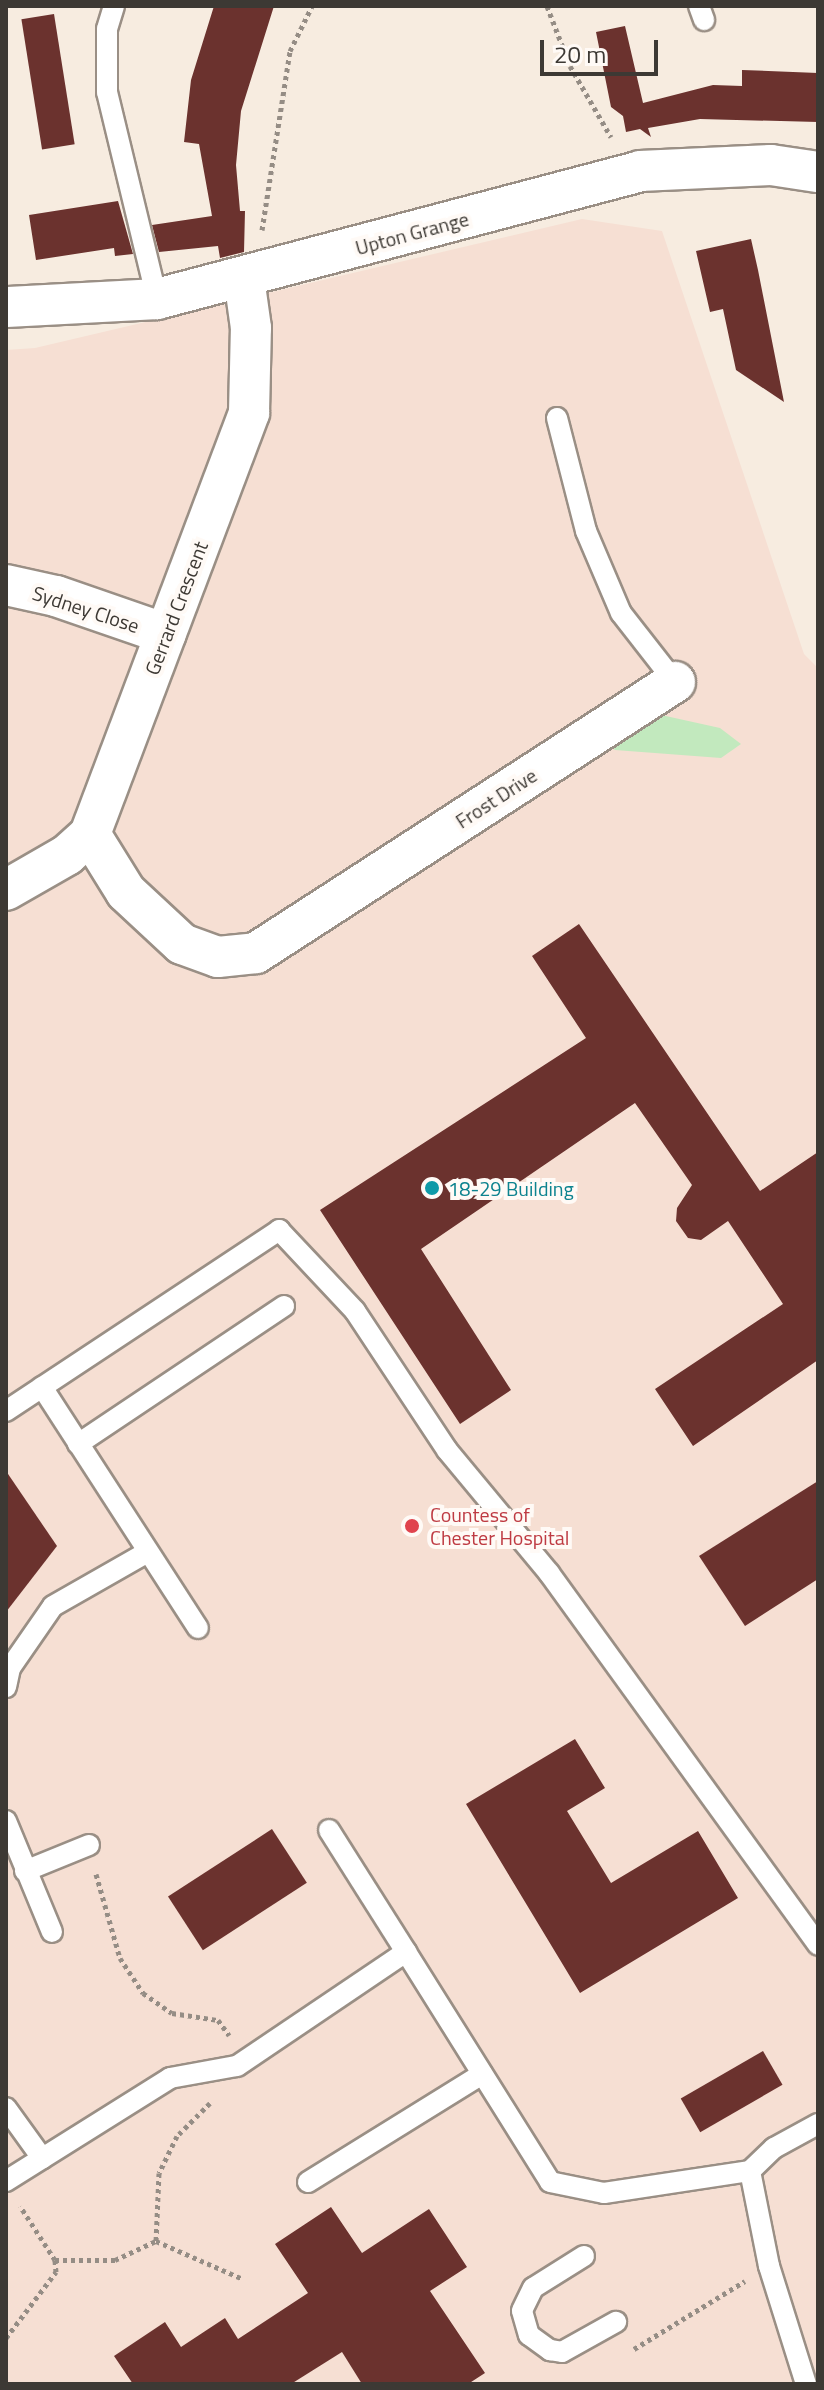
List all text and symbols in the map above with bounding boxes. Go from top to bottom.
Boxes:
scale bar [544,24,662,74]
text: 20 m [554,36,606,72]
street label: Upton Grange [353,206,471,260]
street label: Gerrard Crescent [139,538,213,678]
street label: Sydney Close [30,580,142,638]
street label: Frost Drive [451,763,541,833]
place label: 18-29 Building [448,1176,574,1200]
marker: 18-29 Building [423,1179,441,1197]
place label: Countess of Chester Hospital [430,1502,569,1549]
marker: Countess of Chester Hospital [401,1515,423,1537]

